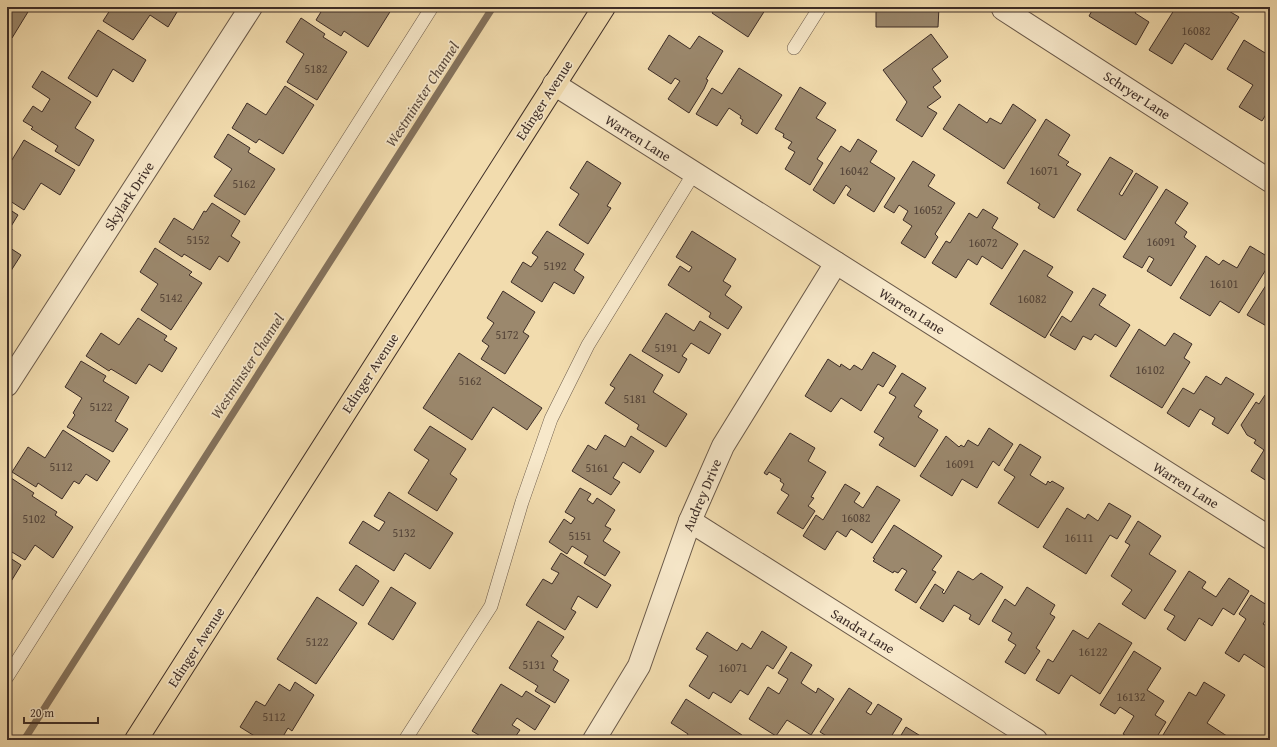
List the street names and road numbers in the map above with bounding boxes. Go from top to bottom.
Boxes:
street label: Edinger Avenue [511,56,578,144]
street label: Schryer Lane [1099,66,1175,124]
street label: Warren Lane [601,110,675,166]
street label: Skylark Drive [99,157,159,235]
street label: Warren Lane [875,283,949,339]
street label: Edinger Avenue [337,329,404,417]
street label: Audrey Drive [678,455,726,534]
street label: Warren Lane [1149,457,1223,513]
street label: Edinger Avenue [163,603,230,691]
street label: Sandra Lane [827,603,899,659]

